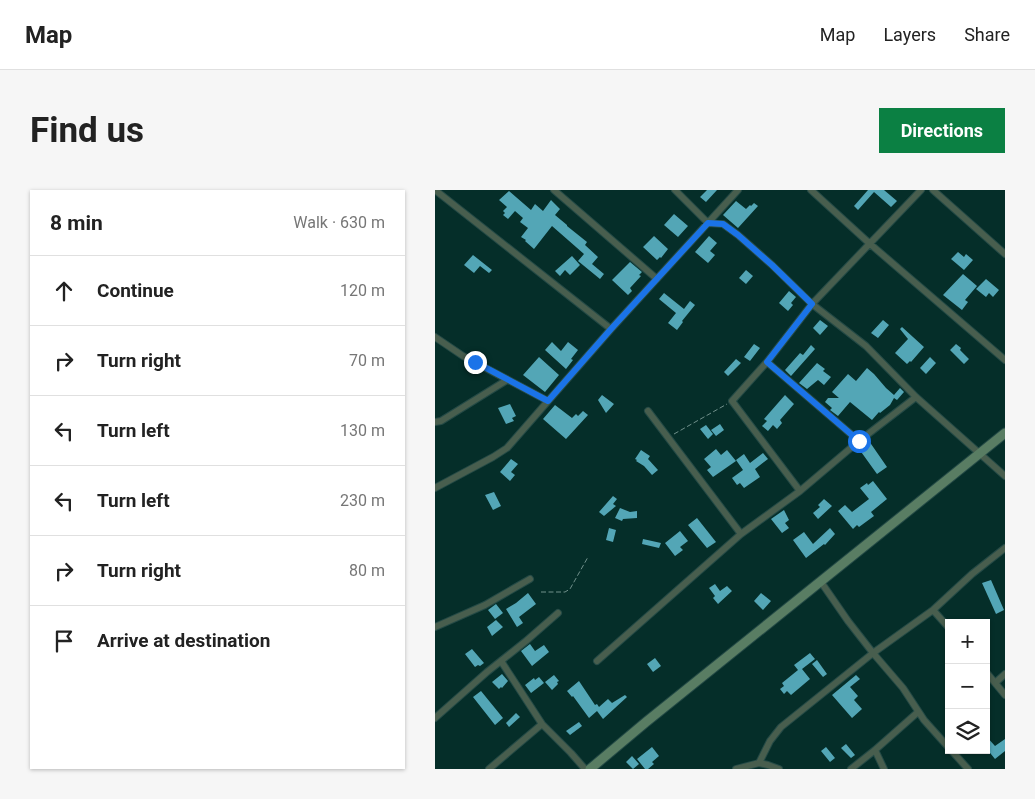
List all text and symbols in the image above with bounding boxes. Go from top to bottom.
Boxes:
text: Map [25,21,72,49]
text: Map [820,24,855,45]
text: Layers [883,24,936,45]
text: Share [964,24,1010,45]
button: Directions [879,108,1005,153]
text: Find us [30,110,144,151]
text: 8 min [50,211,103,235]
text: Walk · 630 m [293,213,385,232]
icon: ahead [50,277,78,305]
text: Continue [97,279,174,302]
text: 120 m [340,281,385,300]
icon: right [50,347,78,375]
text: Turn right [97,349,181,372]
text: 70 m [349,351,385,370]
route end [464,351,487,374]
icon: left [50,417,78,445]
text: Turn left [97,419,170,442]
text: 130 m [340,421,385,440]
route start [848,430,871,453]
icon: left [50,487,78,515]
text: Turn left [97,489,170,512]
text: 230 m [340,491,385,510]
icon: right [50,557,78,585]
text: Turn right [97,559,181,582]
text: 80 m [349,561,385,580]
map controls [945,619,990,754]
button: + [945,619,990,664]
icon: arrive [50,627,78,655]
text: Arrive at destination [97,629,270,652]
button: − [945,664,990,709]
button: layers [945,709,990,754]

